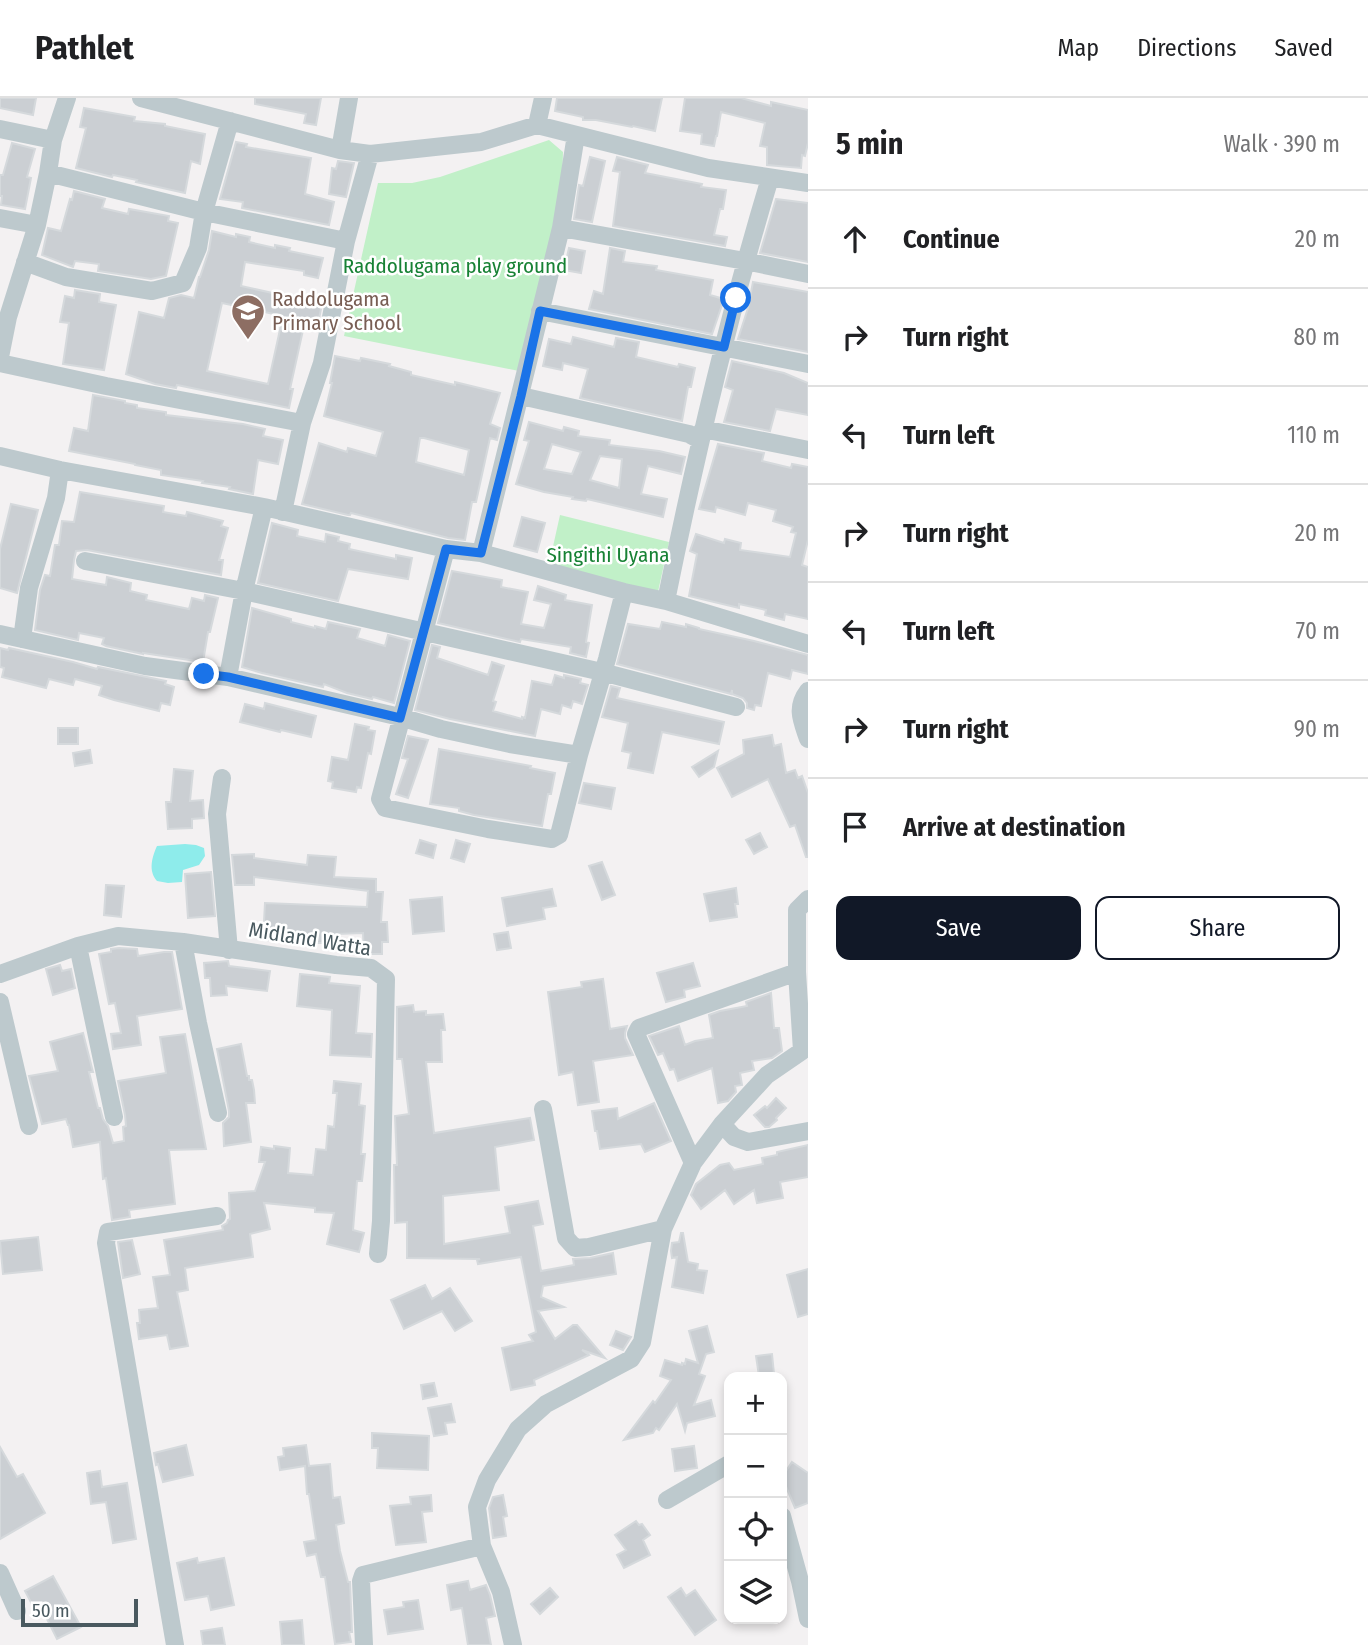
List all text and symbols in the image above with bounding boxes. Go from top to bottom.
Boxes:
text: Pathlet [35,28,134,68]
text: Map [1058,34,1099,62]
text: Directions [1137,34,1236,62]
text: Saved [1274,34,1333,62]
text: 5 min [836,126,903,162]
text: Walk · 390 m [1224,130,1340,158]
icon: ahead [836,220,874,258]
text: Continue [903,224,1000,255]
text: 20 m [1295,225,1340,253]
park label: Raddolugama play ground [343,253,567,279]
route start [720,282,751,313]
place label: Raddolugama Primary School [272,286,402,336]
school or university icon: Raddolugama Primary School [229,292,267,341]
icon: right [836,318,874,356]
text: Turn right [903,322,1009,353]
text: 80 m [1293,323,1340,351]
icon: left [836,416,874,454]
text: Turn left [903,420,995,451]
text: 110 m [1287,421,1340,449]
icon: right [836,514,874,552]
text: Turn right [903,518,1009,549]
text: 20 m [1295,519,1340,547]
park label: Singithi Uyana [546,542,670,568]
icon: left [836,612,874,650]
text: Turn left [903,616,995,647]
text: 70 m [1296,617,1340,645]
route end [188,658,219,689]
icon: right [836,710,874,748]
text: Turn right [903,714,1009,745]
text: 90 m [1294,715,1340,743]
icon: arrive [836,808,874,846]
text: Arrive at destination [903,812,1126,843]
button: Save [836,896,1081,960]
button: Share [1095,896,1340,960]
street label: Midland Watta [247,916,373,962]
map controls [724,1372,787,1624]
button: + [724,1372,787,1435]
button: − [724,1435,787,1498]
button: locate [724,1498,787,1561]
button: layers [724,1561,787,1624]
scale bar [21,1596,138,1628]
text: 50 m [32,1599,70,1622]

